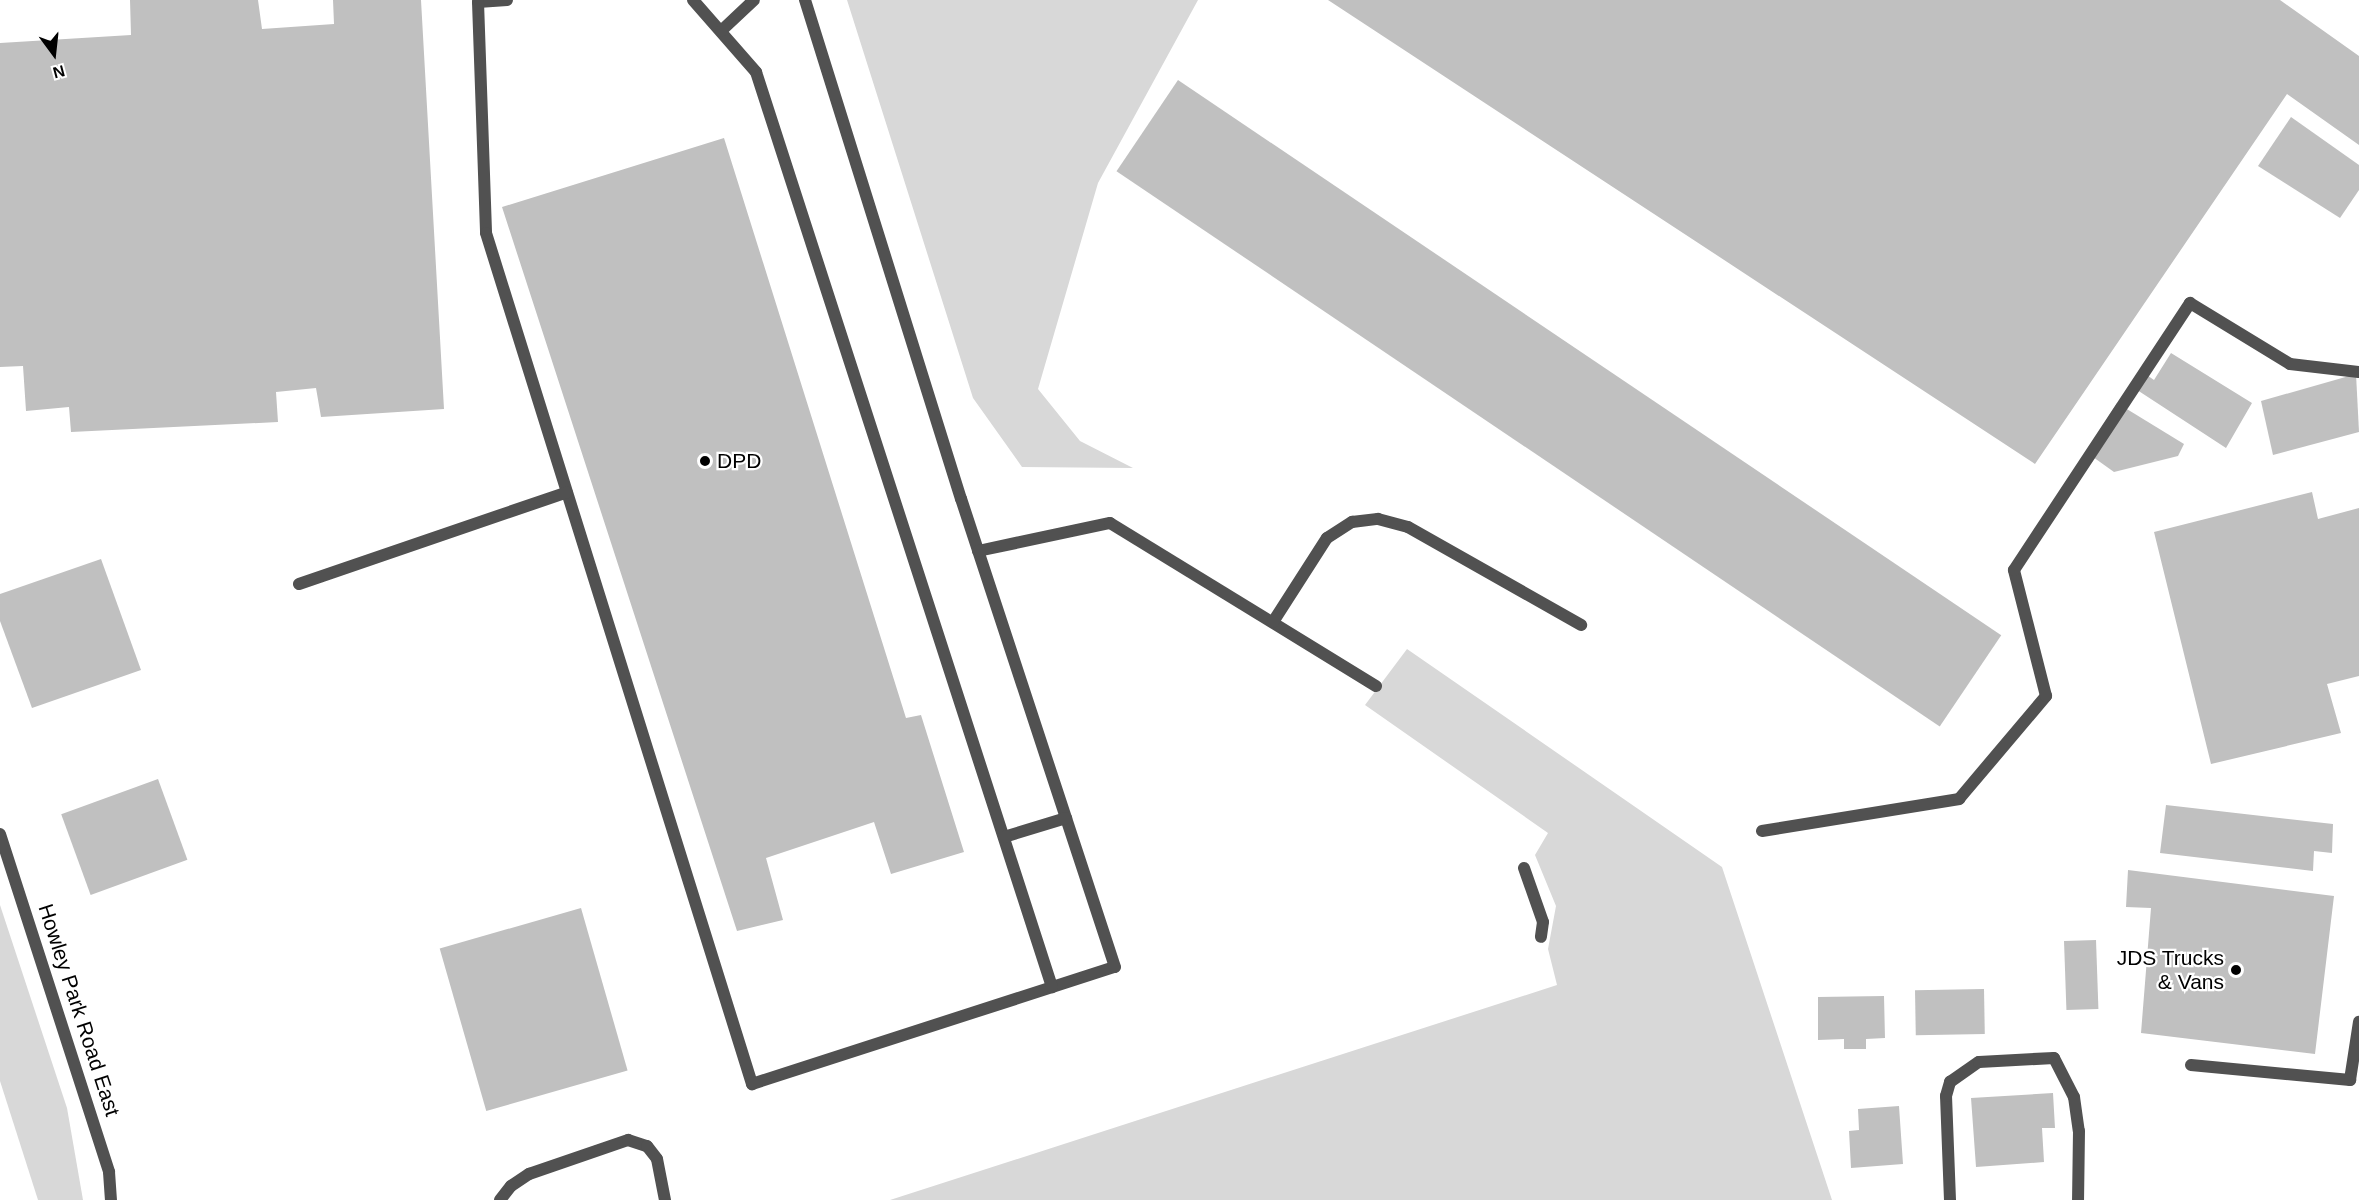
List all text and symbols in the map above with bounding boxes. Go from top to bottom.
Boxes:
north arrow [24,24,84,84]
text: N [51,62,67,82]
place label: DPD [717,448,761,474]
marker: DPD [698,454,712,468]
street label: Howley Park Road East [33,901,125,1119]
place label: JDS Trucks & Vans [2116,945,2224,995]
marker: JDS Trucks & Vans [2229,963,2243,977]

